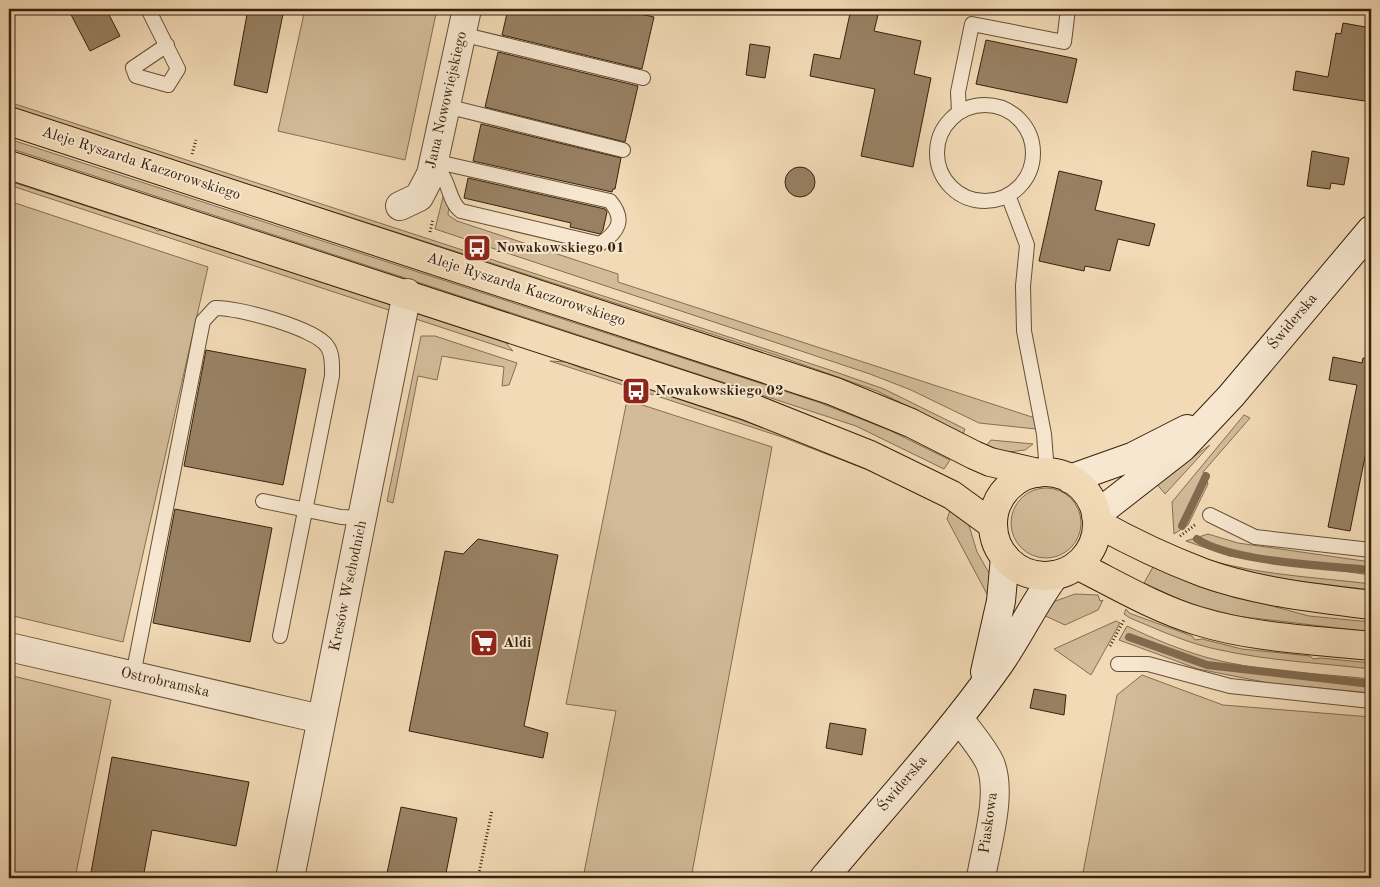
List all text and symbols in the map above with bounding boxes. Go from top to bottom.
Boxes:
street label: Jana Nowowiejskiego [424,30,470,170]
street label: Aleje Ryszarda Kaczorowskiego [40,125,242,203]
bus stop icon: Nowakowskiego 01 [462,233,492,263]
place label: Nowakowskiego 01 [496,241,625,256]
street label: Aleje Ryszarda Kaczorowskiego [425,251,627,329]
street label: Świderska [1262,288,1321,353]
bus stop icon: Nowakowskiego 02 [621,376,651,406]
place label: Nowakowskiego 02 [655,384,784,399]
street label: Kresów Wschodnich [328,519,370,653]
supermarket icon: Aldi [469,628,499,658]
place label: Aldi [503,636,531,651]
street label: Ostrobramska [119,665,211,701]
street label: Świderska [872,750,931,815]
street label: Piaskowa [977,791,1001,855]

